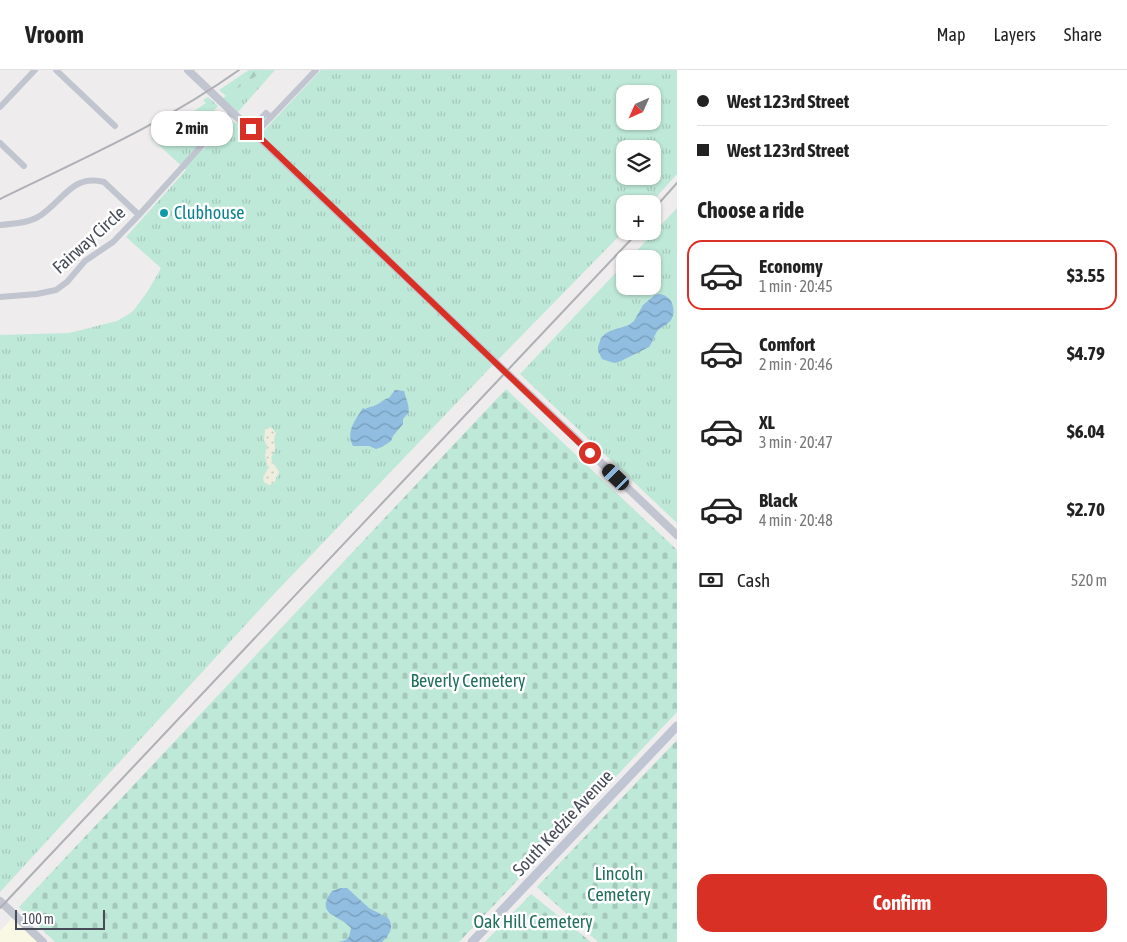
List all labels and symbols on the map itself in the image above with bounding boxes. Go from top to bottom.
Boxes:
north arrow [616,85,661,130]
callout: 2 min [151,112,234,146]
route end [240,118,262,140]
street label: Fairway Circle [48,202,129,278]
place label: Clubhouse [174,202,245,223]
marker: Clubhouse [158,207,170,219]
route start [579,442,601,464]
car [599,461,632,493]
park label: Beverly Cemetery [410,670,526,691]
street label: South Kedzie Avenue [508,765,617,880]
park label: Lincoln Cemetery [587,863,651,905]
scale bar [15,907,105,930]
park label: Oak Hill Cemetery [473,911,593,932]

